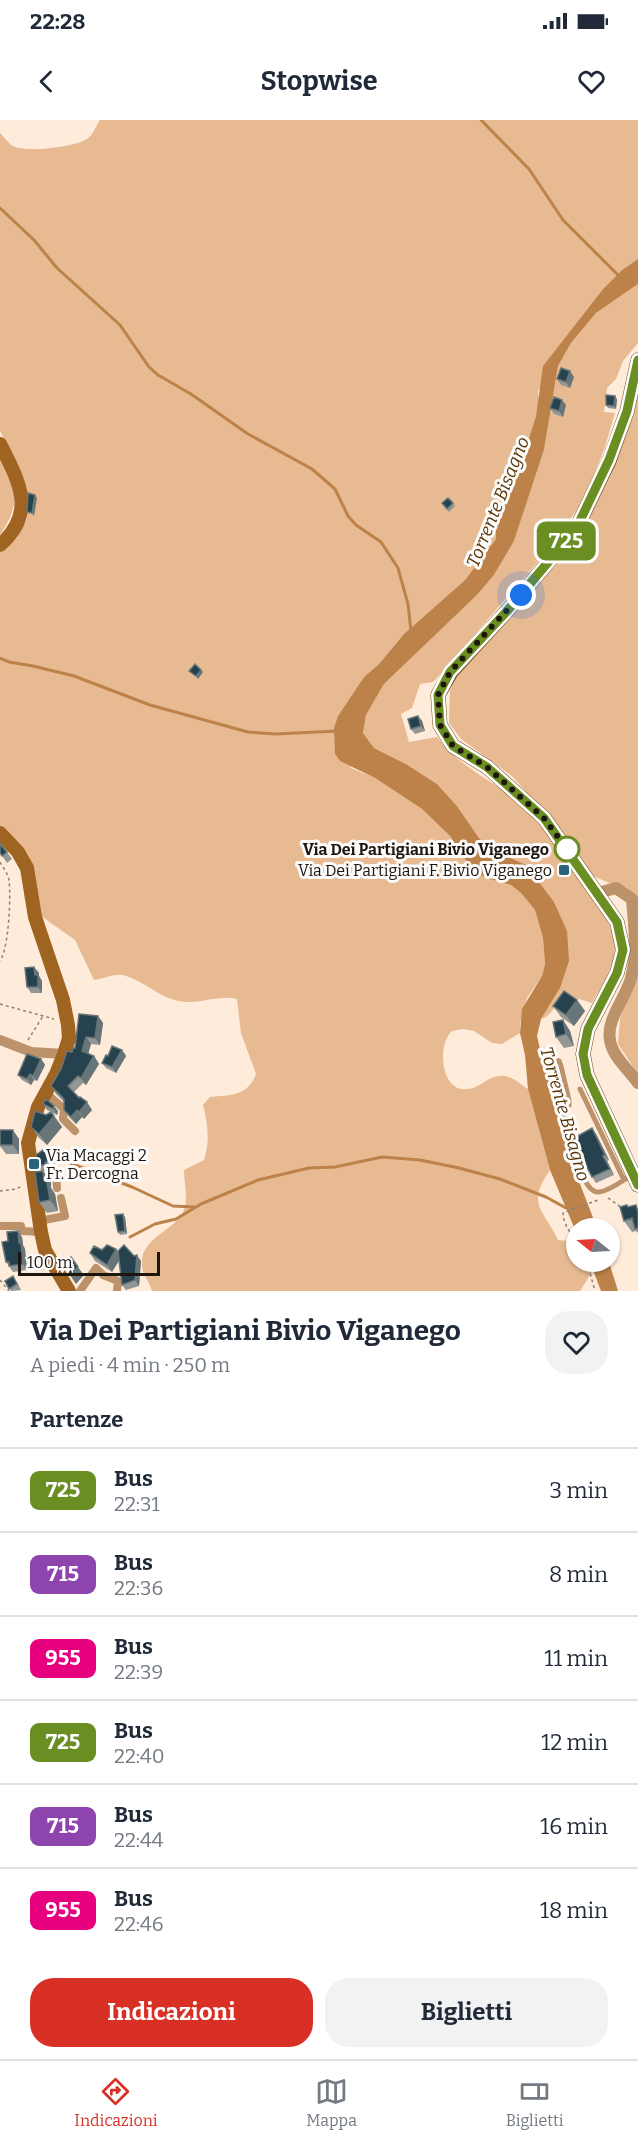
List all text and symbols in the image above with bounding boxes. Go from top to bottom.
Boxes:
text: 22:28 [30,8,86,35]
icon: back [30,65,63,98]
text: Stopwise [260,65,378,97]
icon: heart [575,65,608,98]
water label: Torrente Bisagno [462,434,534,570]
line badge: 725 [532,522,600,560]
text: 725 [549,528,583,554]
your location [506,580,536,610]
marker: Via Dei Partigiani Bivio Viganego [554,836,580,862]
place label: Via Dei Partigiani Bivio Viganego [303,840,549,859]
place label: Via Dei Partigiani F. Bivio Viganego [298,861,552,880]
marker: Via Dei Partigiani F. Bivio Viganego [557,863,571,877]
water label: Torrente Bisagno [535,1044,595,1184]
place label: Via Macaggi 2 Fr. Dercogna [46,1146,147,1183]
marker: Via Macaggi 2 Fr. Dercogna [27,1157,41,1171]
north arrow [566,1218,620,1272]
map controls [566,1218,620,1272]
scale bar [18,1249,160,1276]
text: 100 m [27,1253,72,1272]
button: heart [545,1311,608,1374]
text: Via Dei Partigiani Bivio Viganego [30,1314,461,1347]
text: A piedi · 4 min · 250 m [30,1353,230,1377]
text: Partenze [30,1406,123,1433]
text: Bus [114,1465,153,1492]
text: 725 [46,1477,80,1503]
text: 3 min [550,1477,608,1504]
text: 22:31 [114,1492,160,1516]
text: Bus [114,1549,153,1576]
text: 715 [47,1561,79,1587]
text: 8 min [549,1561,608,1588]
text: 22:36 [114,1576,163,1600]
text: Bus [114,1633,153,1660]
text: 955 [45,1645,81,1671]
text: 11 min [544,1645,608,1672]
text: 22:39 [114,1660,163,1684]
text: Bus [114,1717,153,1744]
text: 725 [46,1729,80,1755]
text: 12 min [541,1729,608,1756]
text: 22:40 [114,1744,164,1768]
text: Bus [114,1801,153,1828]
text: 715 [47,1813,79,1839]
text: 16 min [540,1813,608,1840]
text: 22:44 [114,1828,163,1852]
text: Bus [114,1885,153,1912]
text: 955 [45,1897,81,1923]
text: 18 min [540,1897,608,1924]
text: 22:46 [114,1912,163,1936]
button: Indicazioni [30,1978,313,2047]
button: Biglietti [325,1978,608,2047]
tab: Indicazioni [74,2075,158,2130]
tab: Mappa [306,2075,357,2130]
tab: Biglietti [506,2075,564,2130]

